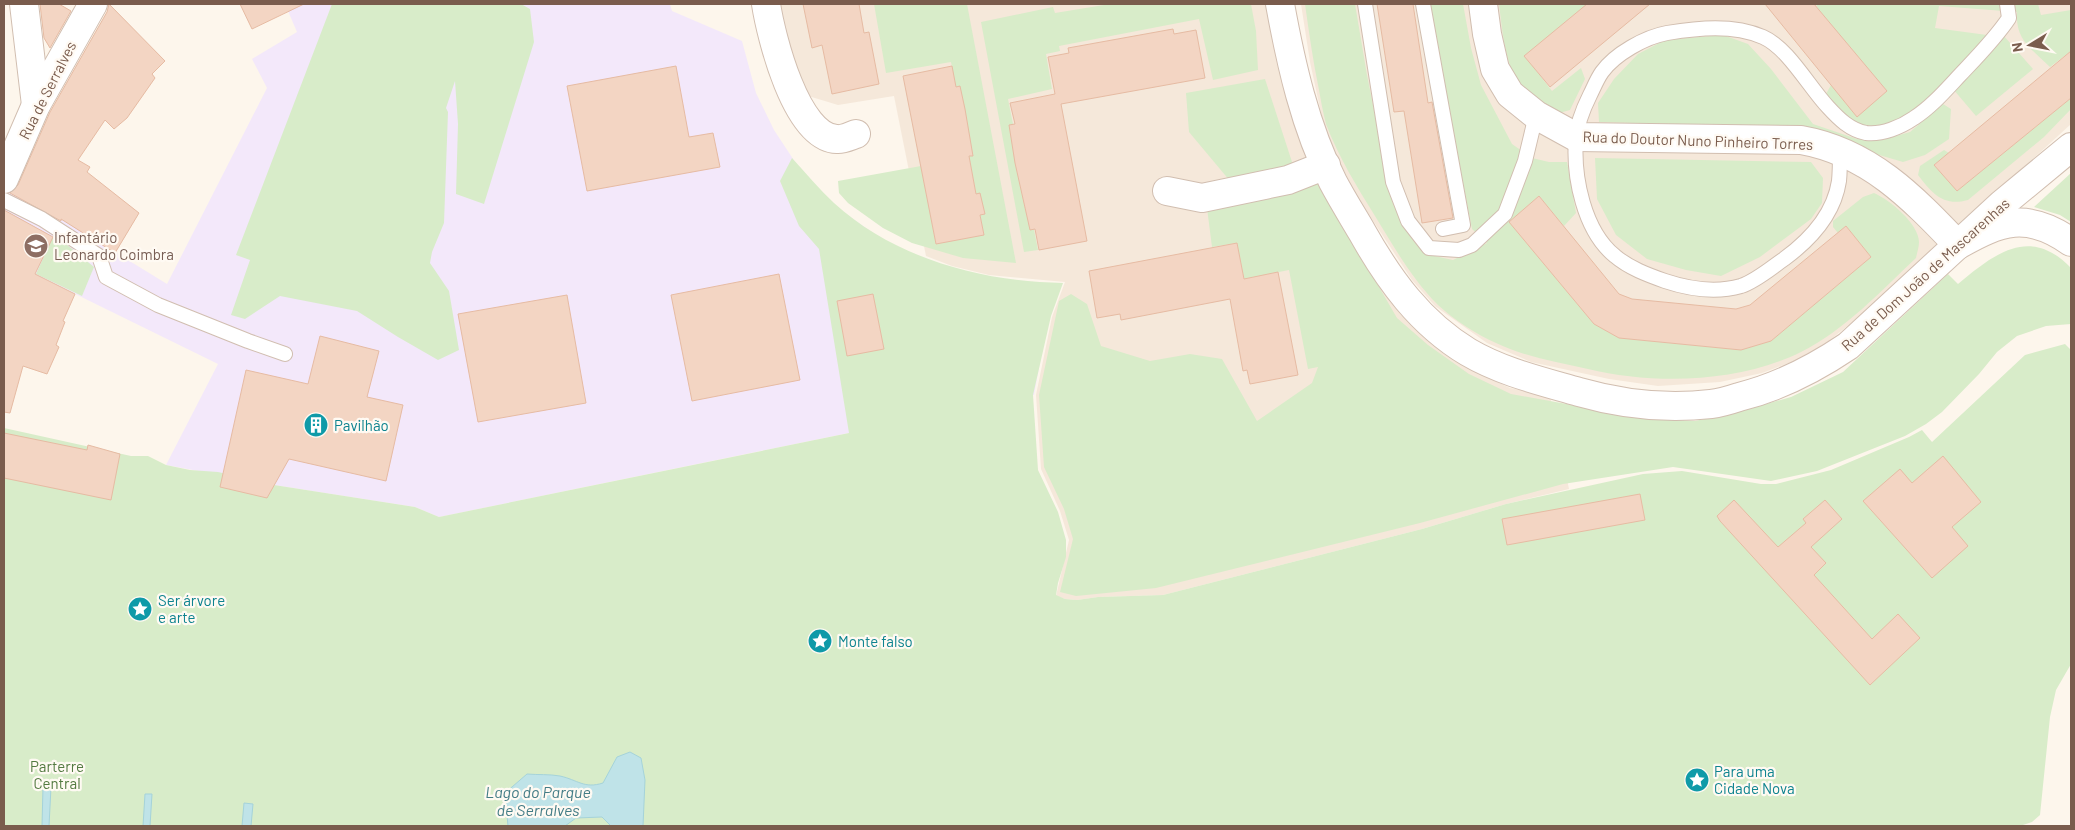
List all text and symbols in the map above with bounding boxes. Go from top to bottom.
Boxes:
north arrow [2005,20,2055,70]
street label: Rua de Serralves [15,38,79,142]
text: N [2008,41,2026,53]
street label: Rua do Doutor Nuno Pinheiro Torres [1582,127,1814,153]
street label: Rua de Dom João de Mascarenhas [1837,194,2013,354]
place label: Infantário Leonardo Coimbra [54,228,174,263]
school or university icon: Infantário Leonardo Coimbra [23,233,49,259]
building icon: Pavilhão [303,412,329,438]
place label: Pavilhão [334,416,389,434]
place label: Ser árvore e arte [158,591,225,626]
place icon: Ser árvore e arte [127,596,153,622]
place icon: Monte falso [807,628,833,654]
place label: Monte falso [838,632,913,650]
park label: Parterre Central [30,757,84,792]
place label: Para uma Cidade Nova [1714,762,1795,797]
place icon: Para uma Cidade Nova [1684,767,1710,793]
water label: Lago do Parque de Serralves [485,782,591,819]

